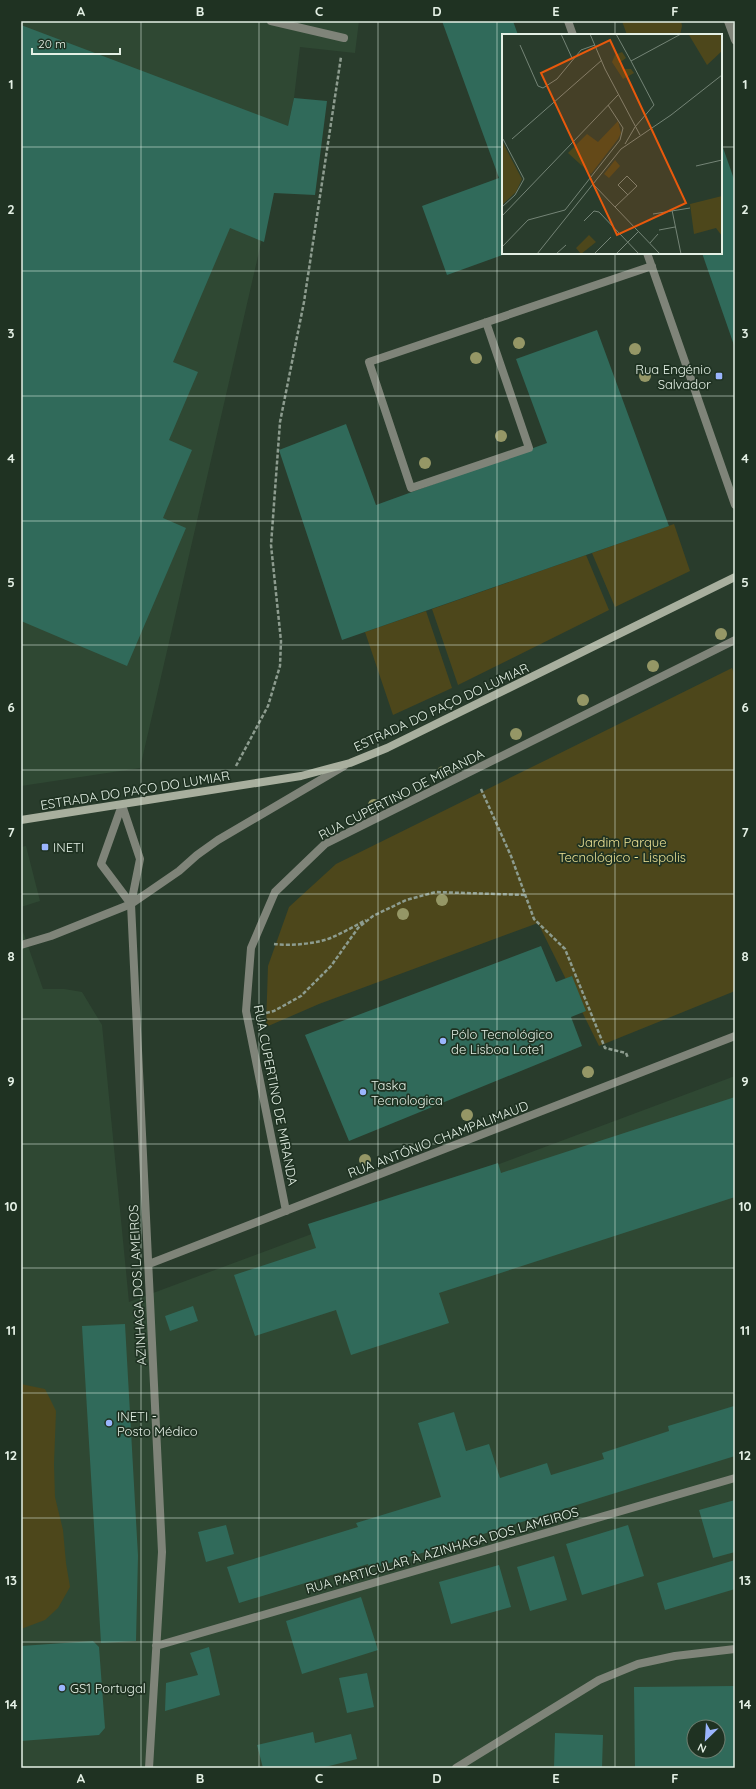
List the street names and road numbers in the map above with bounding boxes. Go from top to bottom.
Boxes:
street label: ESTRADA DO PAÇO DO LUMIAR [351,659,531,755]
street label: RUA CUPERTINO DE MIRANDA [315,745,487,843]
street label: ESTRADA DO PAÇO DO LUMIAR [39,767,231,813]
street label: RUA CUPERTINO DE MIRANDA [251,1003,301,1187]
street label: RUA ANTÓNIO CHAMPALIMAUD [345,1097,531,1181]
street label: AZINHAGA DOS LAMEIROS [125,1204,149,1366]
street label: RUA PARTICULAR À AZINHAGA DOS LAMEIROS [304,1503,580,1597]

